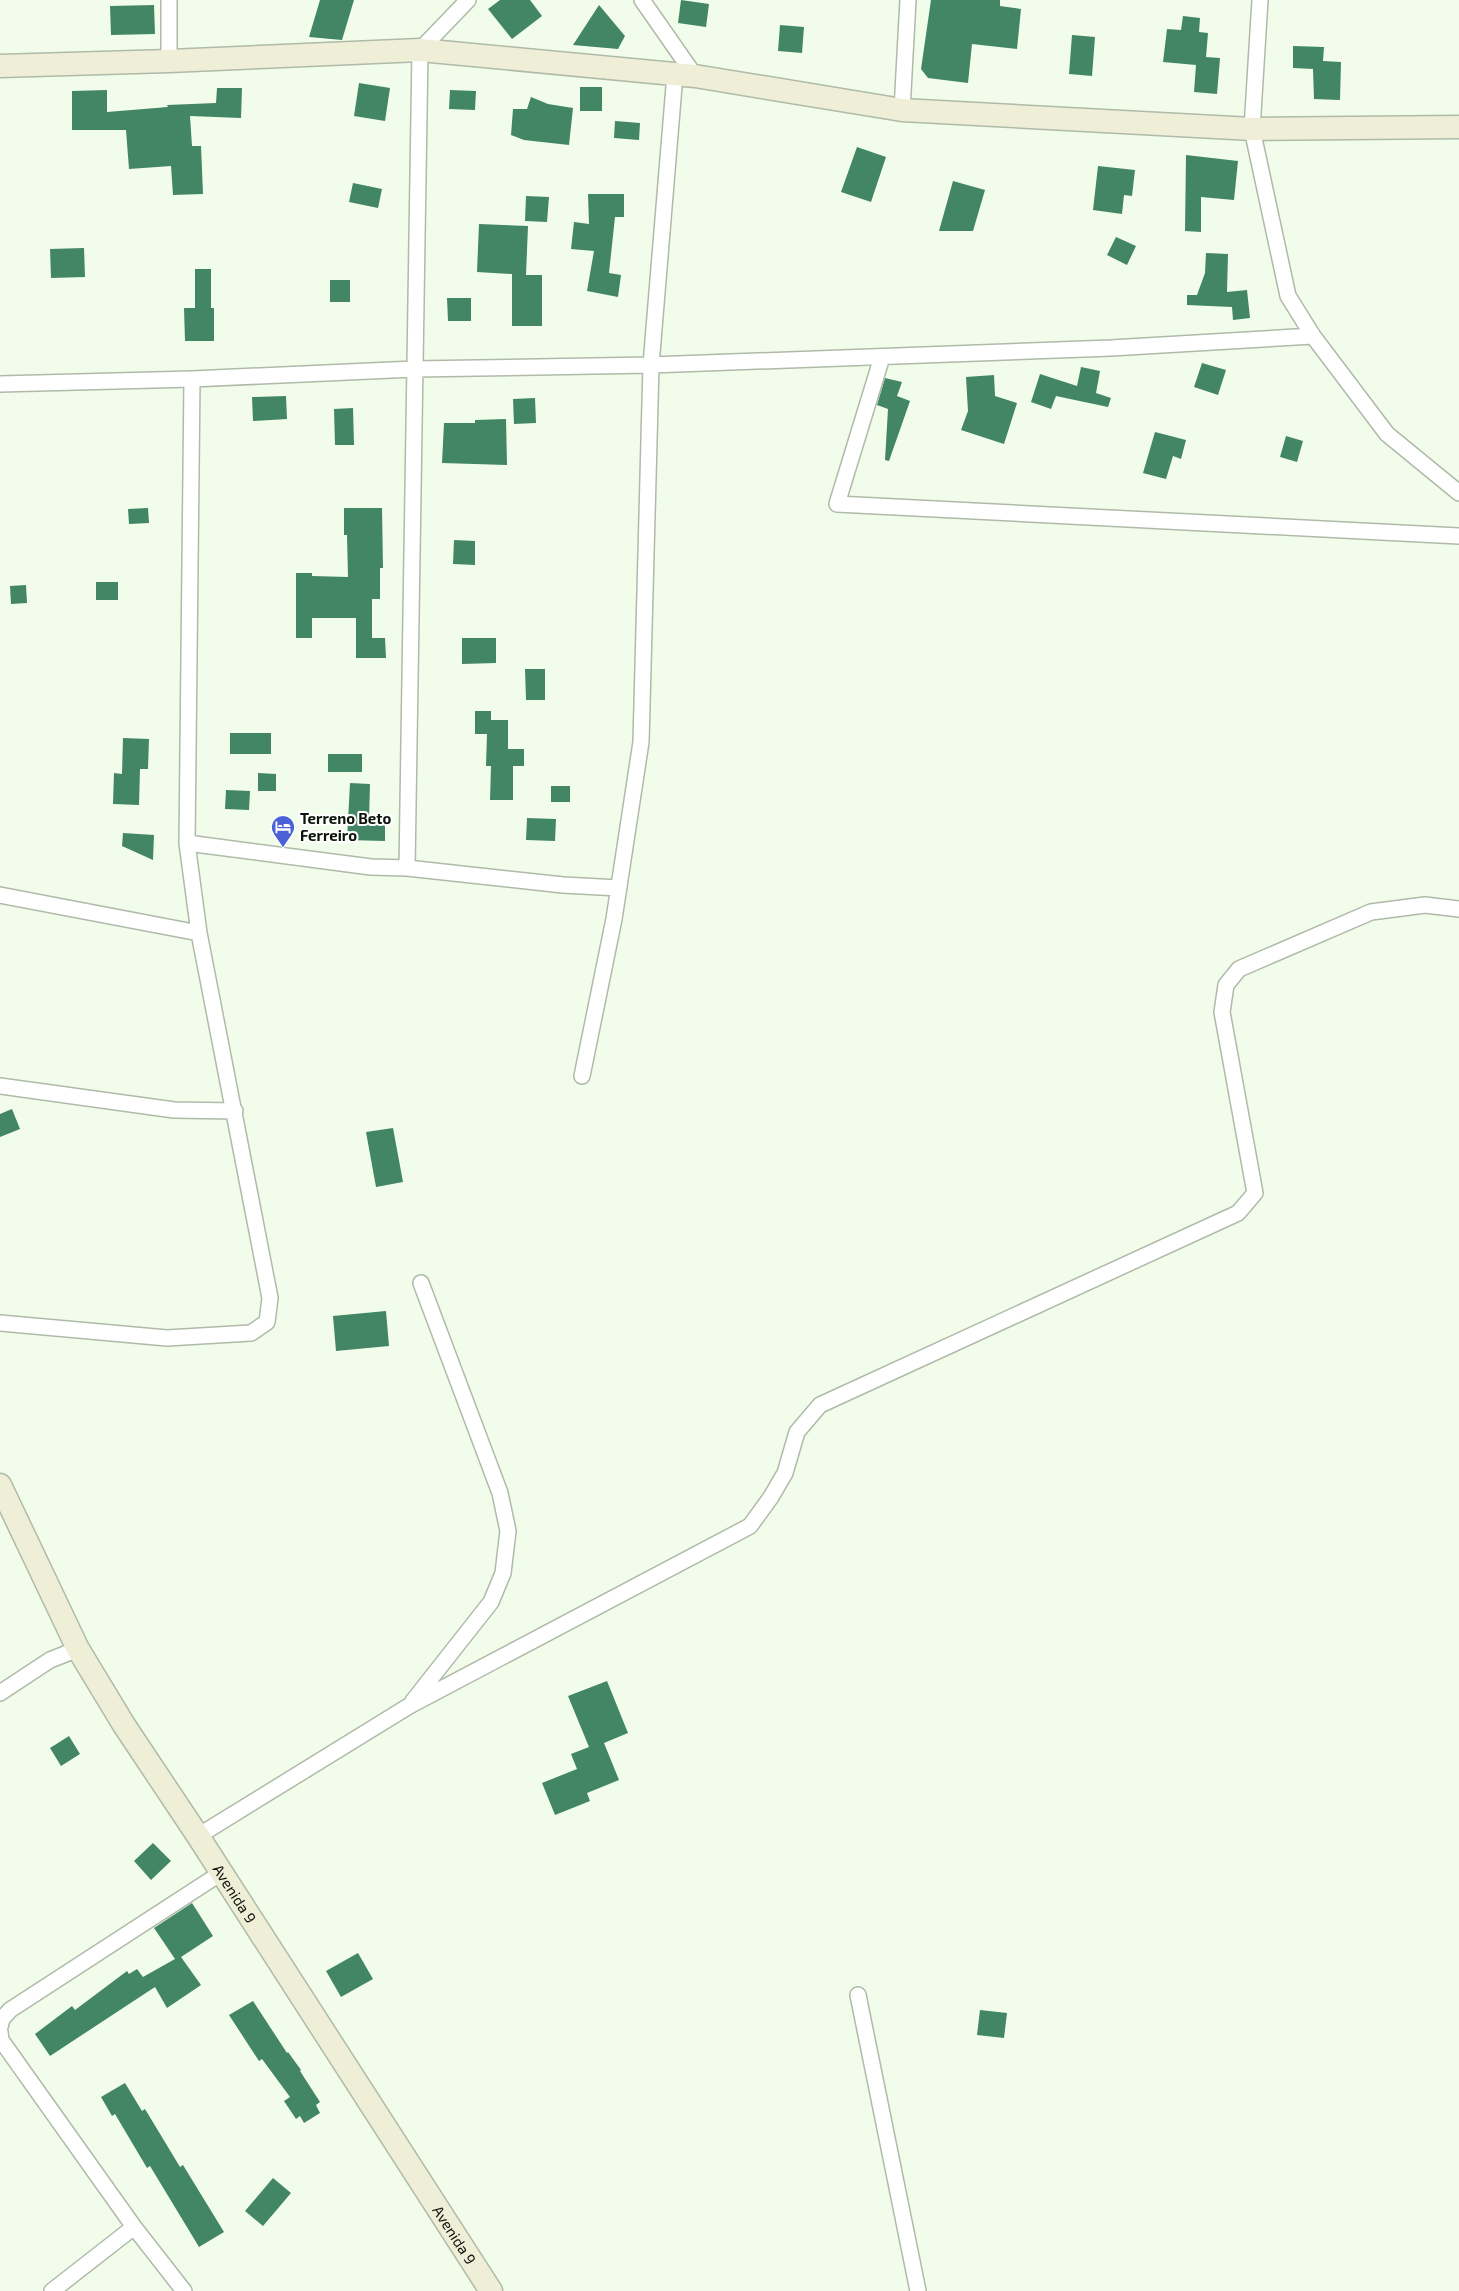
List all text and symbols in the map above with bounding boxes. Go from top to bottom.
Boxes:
place label: Terreno Beto Ferreiro [300,809,391,844]
hotel icon: Terreno Beto Ferreiro [270,814,296,848]
street label: Avenida 9 [209,1861,260,1926]
street label: Avenida 9 [429,2202,480,2267]

